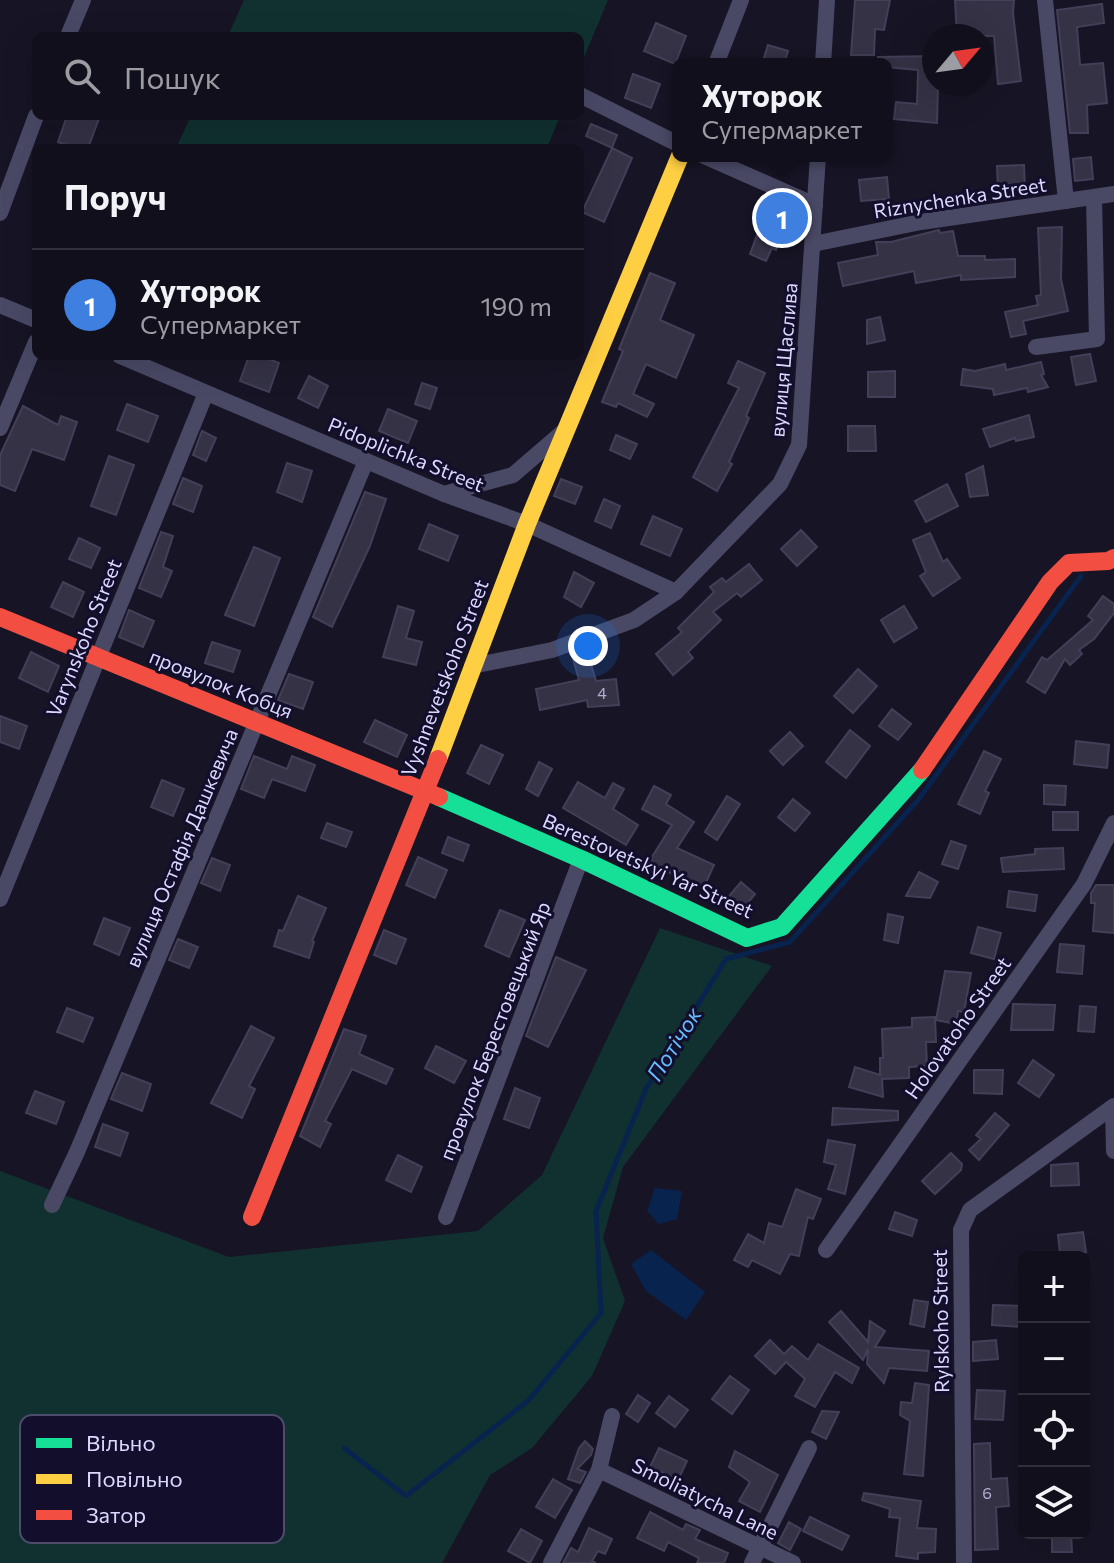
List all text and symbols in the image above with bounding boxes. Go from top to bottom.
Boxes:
north arrow [922,24,994,96]
search box [32,32,584,120]
icon: search [60,54,104,98]
text: Пошук [124,58,221,95]
popup [672,58,892,162]
text: Хуторок [702,76,823,113]
text: Супермаркет [702,113,862,144]
street label: Riznychenka Street [872,171,1048,223]
text: Поруч [64,175,167,217]
pin: 1 [756,188,808,248]
text: Хуторок [140,271,261,308]
street label: вулиця Щаслива [764,282,802,438]
text: 1 [84,290,96,321]
text: 190 m [480,290,552,321]
text: Супермаркет [140,308,301,339]
street label: Pidoplichka Street [325,412,488,496]
street label: Varynskoho Street [40,555,126,720]
street label: Vyshnevetskoho Street [395,576,493,780]
your location [568,626,608,666]
street label: провулок Кобця [146,643,296,723]
house number: 4 [597,683,607,702]
street label: вулиця Остафія Дашкевича [120,725,242,971]
street label: Berestovetskyi Yar Street [539,808,757,922]
street label: провулок Берестовецький Яр [434,898,555,1163]
street label: Holovatoho Street [899,952,1015,1103]
water label: Потічок [640,1001,707,1086]
street label: Rylskoho Street [927,1249,953,1393]
map controls [1018,1251,1090,1539]
button: + [1018,1251,1090,1323]
button: − [1018,1323,1090,1395]
button: locate [1018,1395,1090,1467]
legend [20,1415,284,1543]
text: Вільно [86,1429,156,1456]
street label: Smoliatycha Lane [628,1452,782,1544]
text: Повільно [86,1465,183,1492]
button: layers [1018,1467,1090,1539]
house number: 6 [982,1483,992,1502]
text: Затор [86,1501,146,1528]

